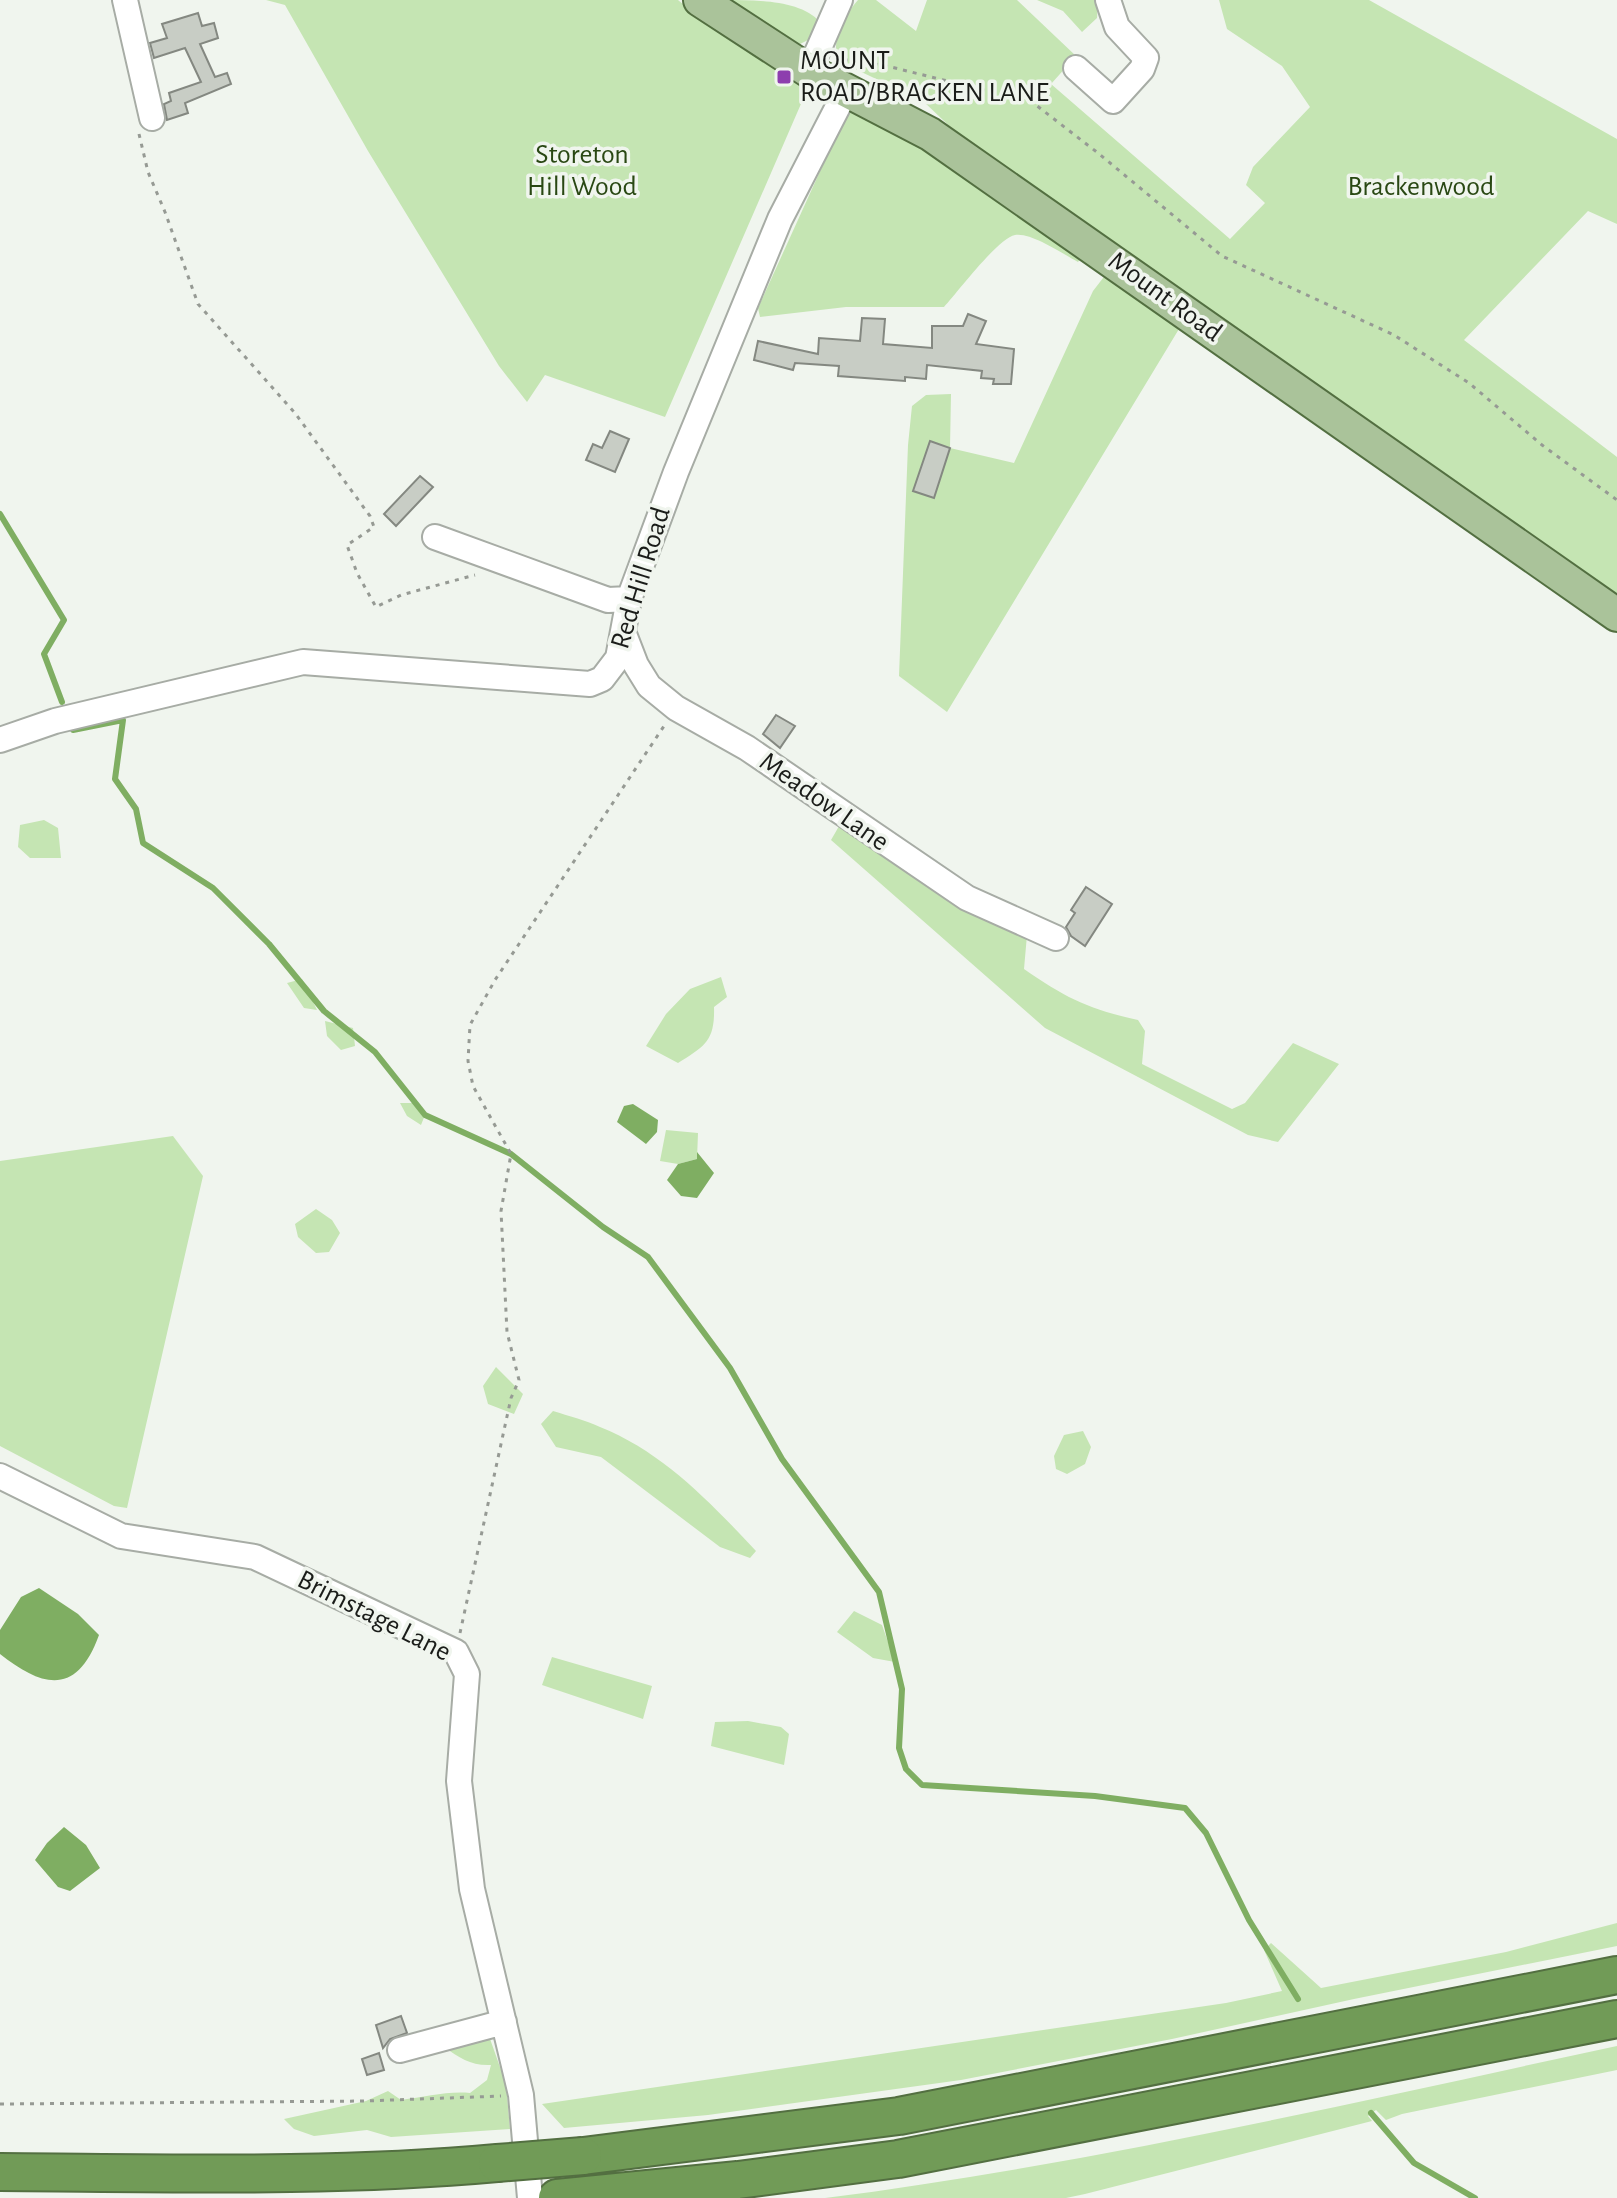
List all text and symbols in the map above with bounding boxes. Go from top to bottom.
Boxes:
place label: MOUNT ROAD/BRACKEN LANE [800,47,1049,107]
marker: MOUNT ROAD/BRACKEN LANE [775,68,793,86]
park label: Storeton Hill Wood [527,141,637,201]
park label: Brackenwood [1348,173,1494,201]
street label: Mount Road [1103,247,1227,347]
street label: Red Hill Road [606,504,676,652]
street label: Meadow Lane [754,747,894,857]
street label: Brimstage Lane [293,1565,455,1667]

